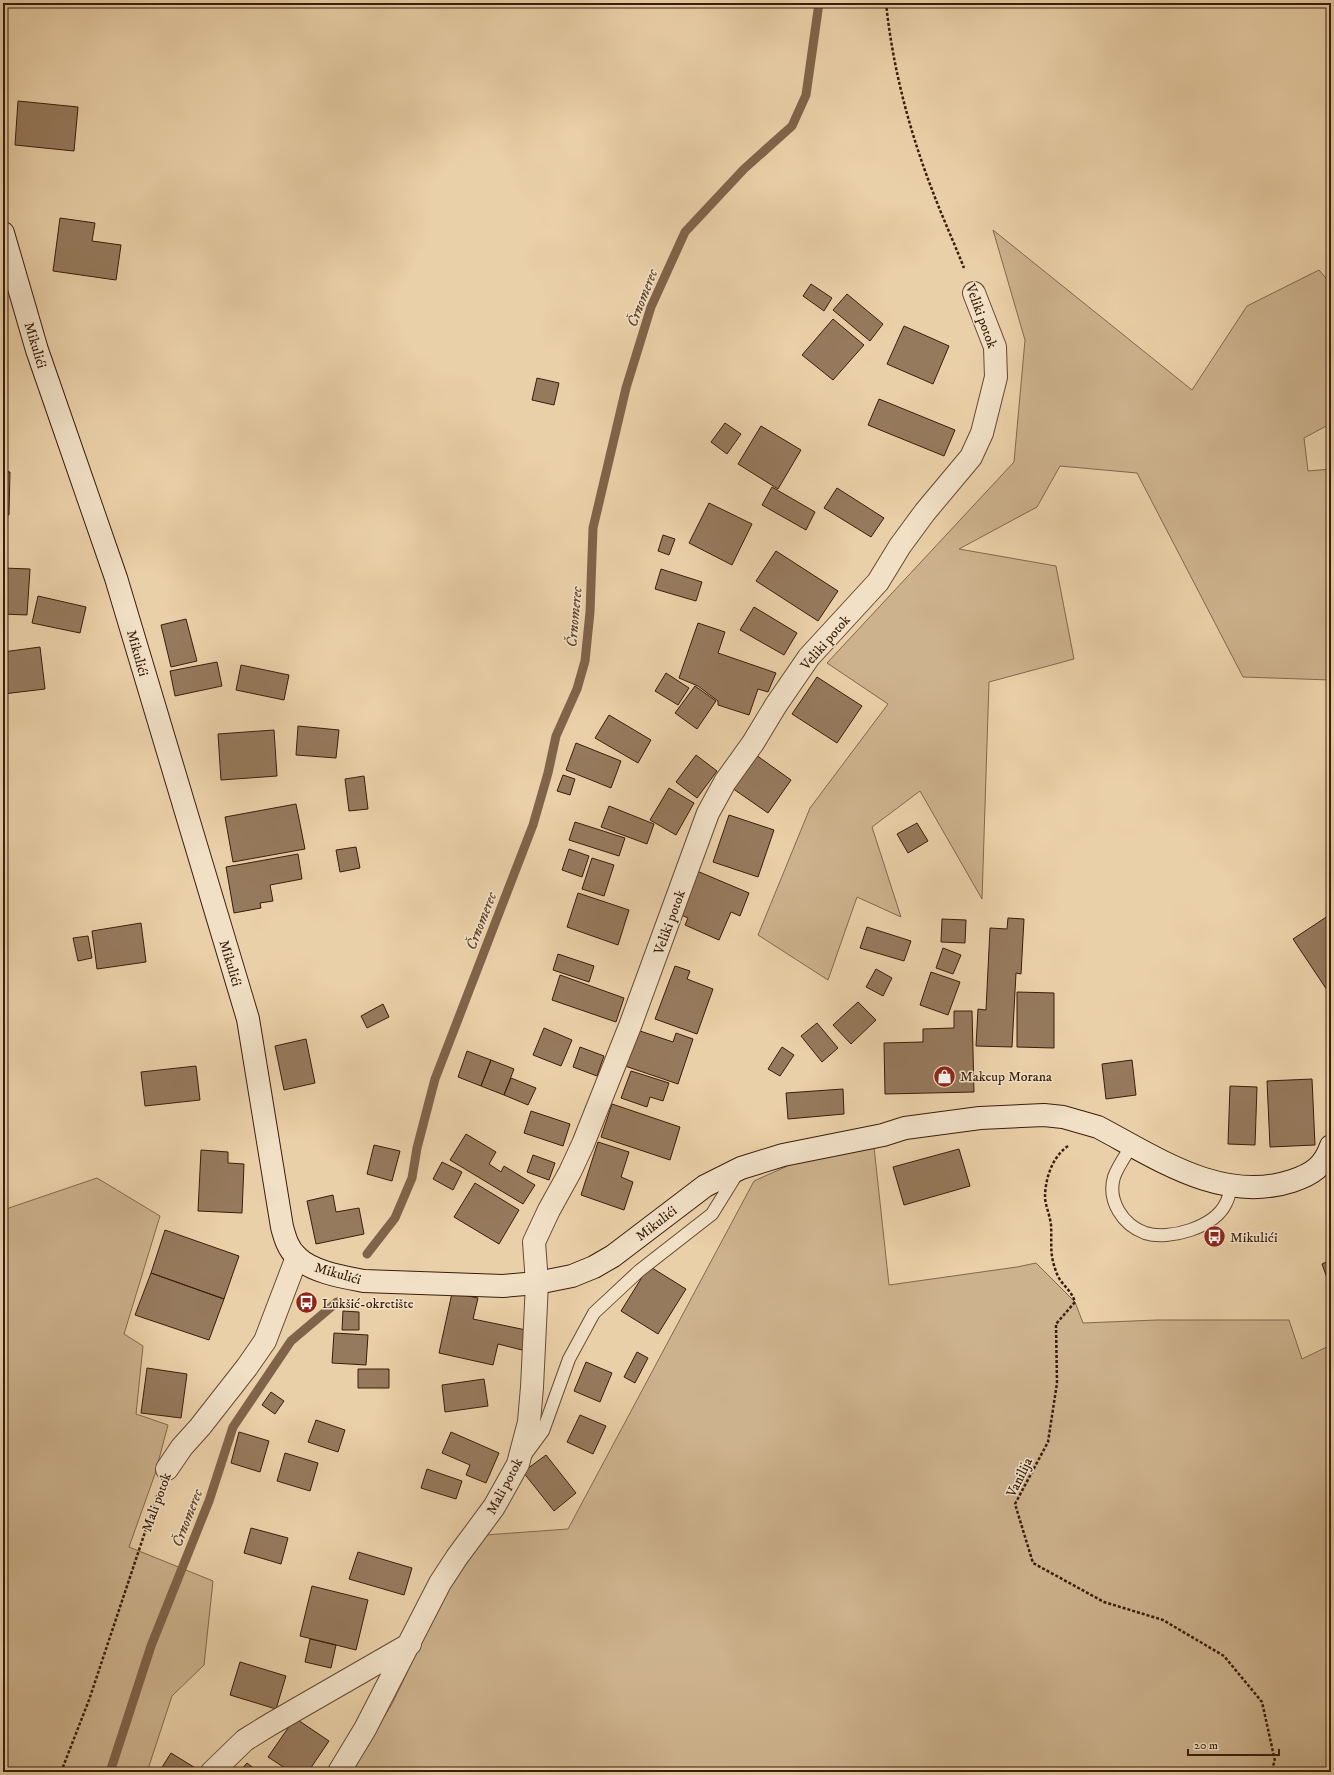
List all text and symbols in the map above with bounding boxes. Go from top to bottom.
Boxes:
water label: Črnomerec [622,265,662,330]
street label: Veliki potok [961,281,1001,351]
street label: Mikulići [19,320,51,371]
water label: Črnomerec [561,585,587,648]
street label: Veliki potok [796,611,855,675]
street label: Mikulići [122,628,152,679]
water label: Črnomerec [461,888,501,953]
street label: Veliki potok [650,888,690,958]
street label: Mikulići [214,938,246,989]
shop icon: Makeup Morana [932,1063,958,1089]
place label: Makeup Morana [960,1068,1052,1086]
street label: Mikulići [632,1202,681,1246]
bus stop icon: Mikulići [1201,1224,1227,1250]
place label: Mikulići [1230,1229,1278,1247]
street label: Mikulići [312,1259,363,1289]
bus stop icon: Lukšić-okretište [293,1290,319,1316]
place label: Lukšić-okretište [322,1295,414,1313]
street label: Mali potok [482,1455,527,1518]
street label: Vanilija [1002,1455,1037,1501]
street label: Mali potok [138,1470,176,1534]
water label: Črnomerec [167,1485,207,1550]
scale bar [1188,1731,1279,1757]
text: 20 m [1194,1738,1218,1753]

